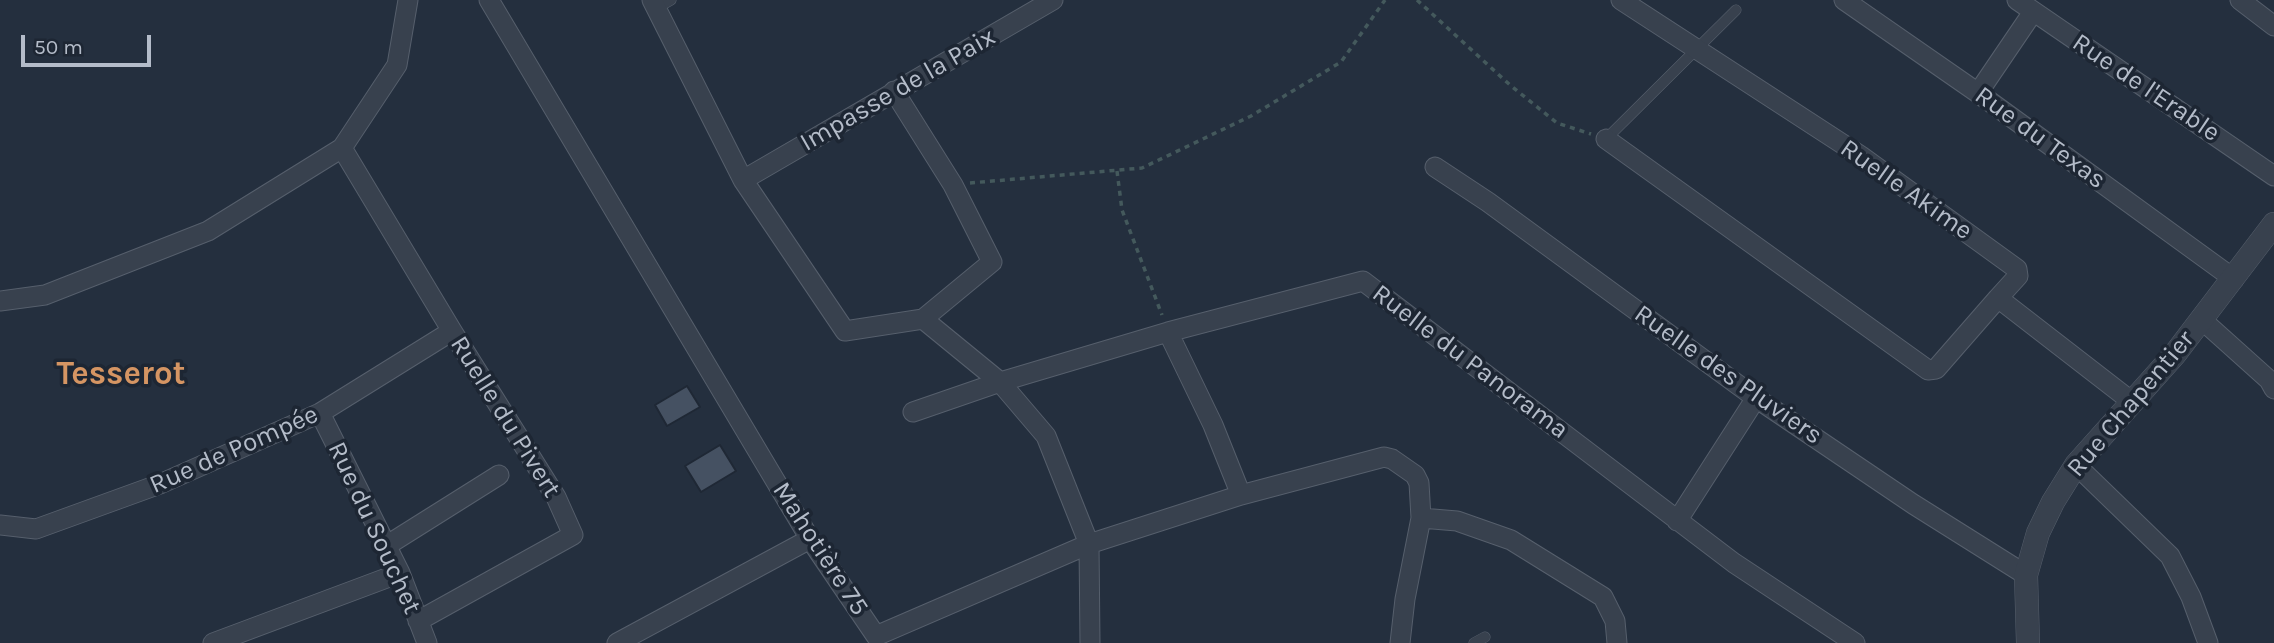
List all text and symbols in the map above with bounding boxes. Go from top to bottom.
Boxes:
scale bar [24,21,154,65]
street label: Impasse de la Paix [795,21,1001,159]
street label: Rue de l'Erable [2066,27,2226,149]
text: 50 m [34,35,83,59]
street label: Rue du Texas [1968,80,2112,196]
street label: Ruelle Akime [1834,133,1978,247]
street label: Ruelle du Panorama [1366,278,1574,446]
street label: Ruelle des Pluviers [1628,298,1828,452]
street label: Rue Chapentier [2061,324,2201,484]
street label: Ruelle du Pivert [443,331,567,503]
district label: Tesserot [56,355,186,395]
street label: Rue de Pompée [145,399,323,501]
street label: Rue du Souchet [320,437,428,619]
street label: Mahotière 75 [765,476,875,622]

